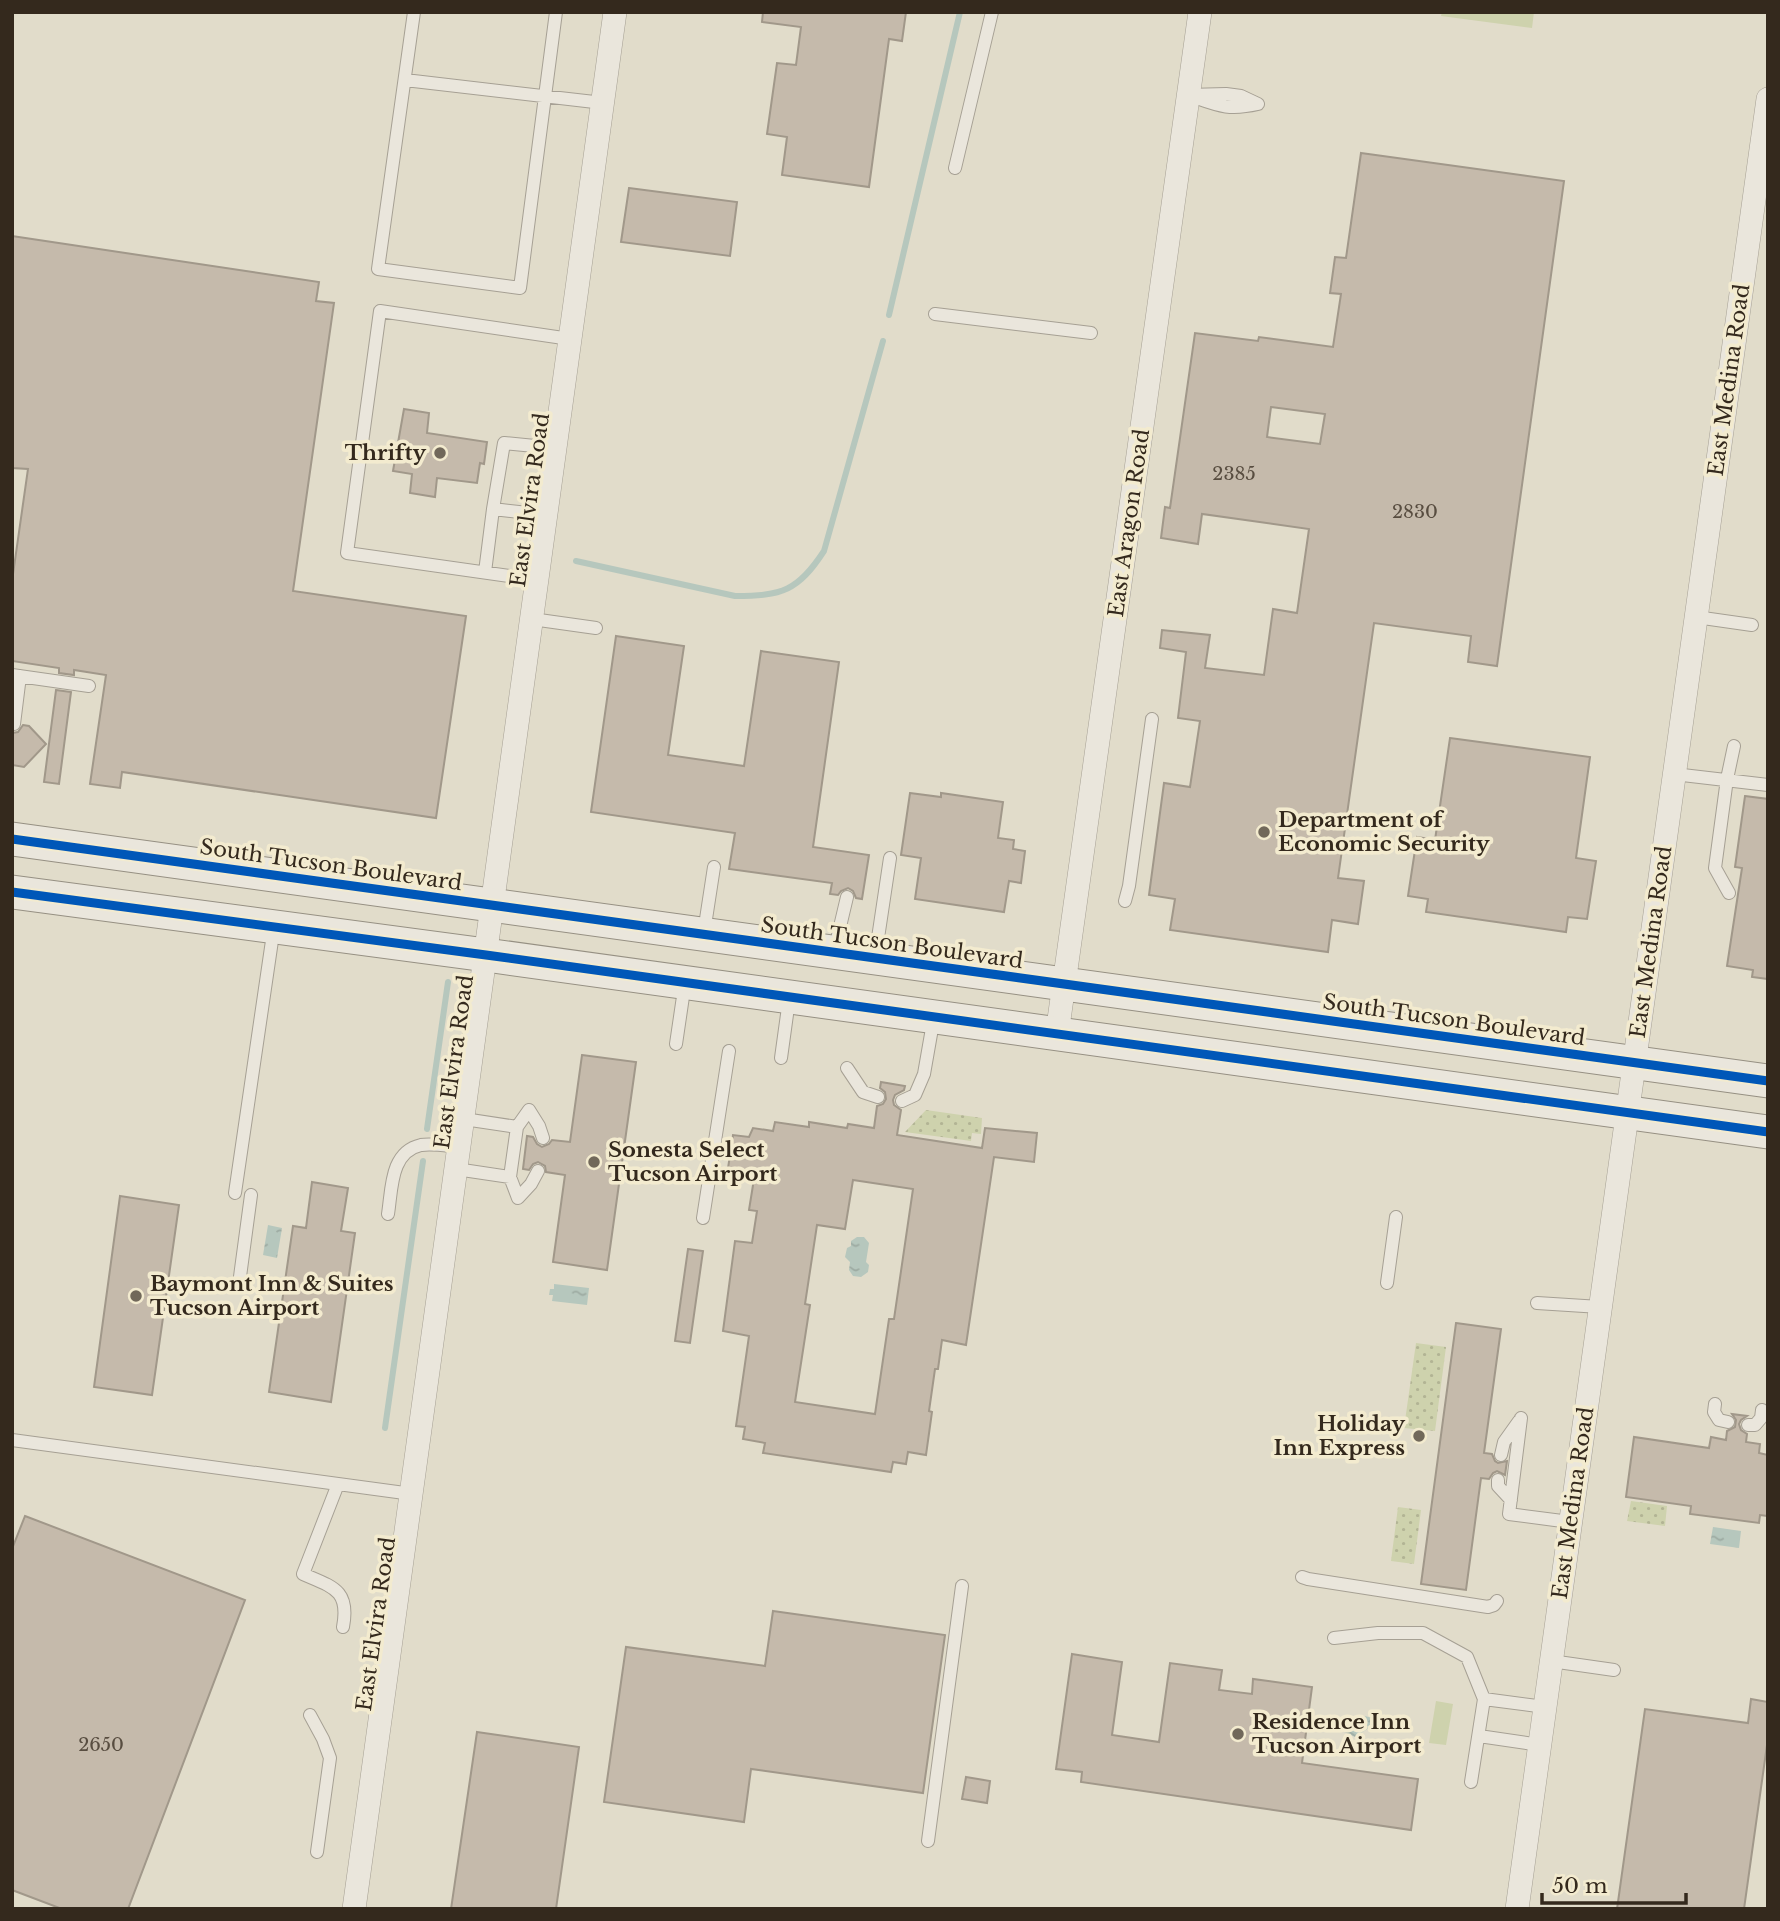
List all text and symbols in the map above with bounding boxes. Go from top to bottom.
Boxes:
street label: East Medina Road [1703,282,1755,478]
street label: East Elvira Road [505,411,555,589]
street label: East Aragon Road [1103,427,1155,619]
place label: Thrifty [345,440,426,466]
marker: Thrifty [432,445,448,461]
house number: 2385 [1212,463,1256,485]
house number: 2830 [1392,501,1438,523]
place label: Department of Economic Security [1278,807,1490,857]
marker: Department of Economic Security [1256,824,1272,840]
street label: South Tucson Boulevard [198,834,464,896]
street label: East Medina Road [1625,844,1677,1040]
street label: South Tucson Boulevard [759,912,1025,974]
street label: East Elvira Road [429,973,479,1151]
street label: South Tucson Boulevard [1321,989,1587,1051]
place label: Sonesta Select Tucson Airport [608,1137,777,1187]
marker: Sonesta Select Tucson Airport [586,1154,602,1170]
place label: Baymont Inn & Suites Tucson Airport [150,1271,394,1321]
marker: Baymont Inn & Suites Tucson Airport [128,1288,144,1304]
street label: East Medina Road [1547,1405,1599,1601]
place label: Holiday Inn Express [1273,1411,1405,1461]
marker: Holiday Inn Express [1411,1428,1427,1444]
street label: East Elvira Road [351,1535,401,1713]
place label: Residence Inn Tucson Airport [1252,1709,1421,1759]
marker: Residence Inn Tucson Airport [1230,1726,1246,1742]
house number: 2650 [78,1734,124,1756]
scale bar [1542,1862,1686,1906]
text: 50 m [1552,1873,1608,1899]

